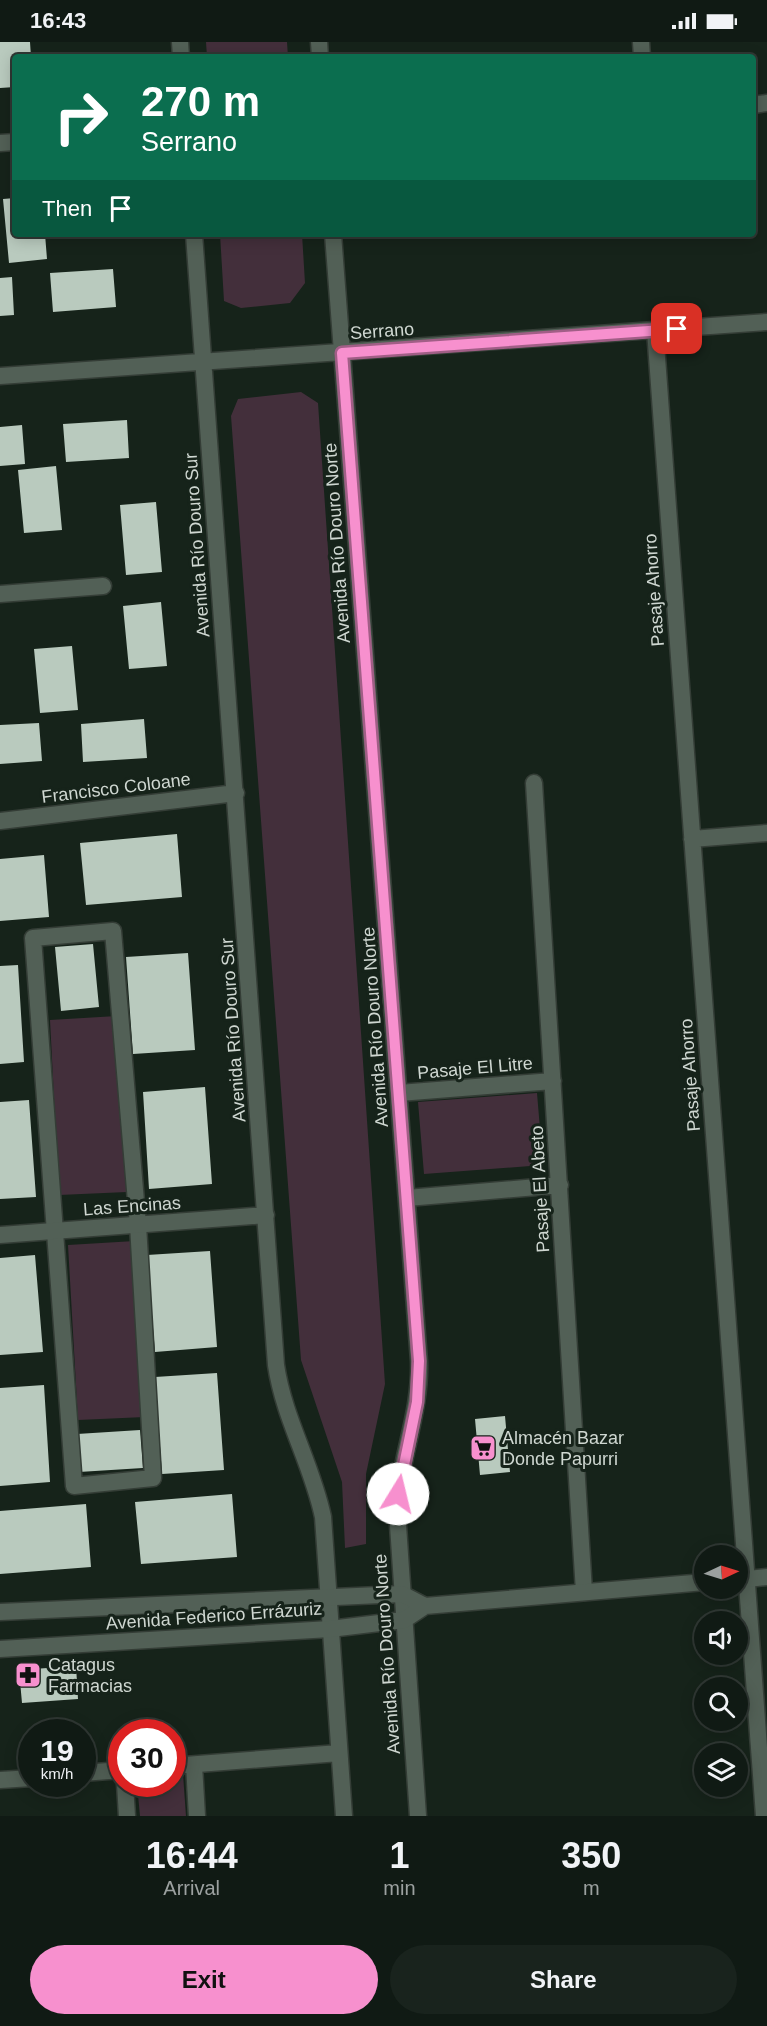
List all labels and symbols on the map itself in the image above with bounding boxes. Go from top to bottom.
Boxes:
pin [651,303,702,354]
street label: Serrano [349,319,415,343]
street label: Avenida Río Douro Norte [320,442,354,644]
street label: Avenida Río Douro Sur [181,452,213,638]
street label: Pasaje Ahorro [640,533,668,647]
street label: Francisco Coloane [40,769,192,807]
street label: Avenida Río Douro Norte [358,926,392,1128]
street label: Avenida Río Douro Sur [217,937,249,1123]
street label: Pasaje Ahorro [676,1018,704,1132]
street label: Pasaje El Litre [416,1053,534,1083]
street label: Pasaje El Abeto [527,1125,553,1253]
street label: Las Encinas [82,1193,182,1219]
place label: Almacén Bazar Donde Papurri [502,1428,624,1469]
supermarket icon: Almacén Bazar Donde Papurri [468,1433,498,1463]
position arrow [366,1462,430,1526]
north arrow [694,1545,748,1599]
street label: Avenida Río Douro Norte [370,1553,404,1755]
street label: Avenida Federico Errázuriz [105,1598,323,1634]
place label: Catagus Farmacias [48,1655,132,1696]
pharmacy icon: Catagus Farmacias [13,1660,43,1690]
speed limit sign: 30 [108,1719,186,1797]

